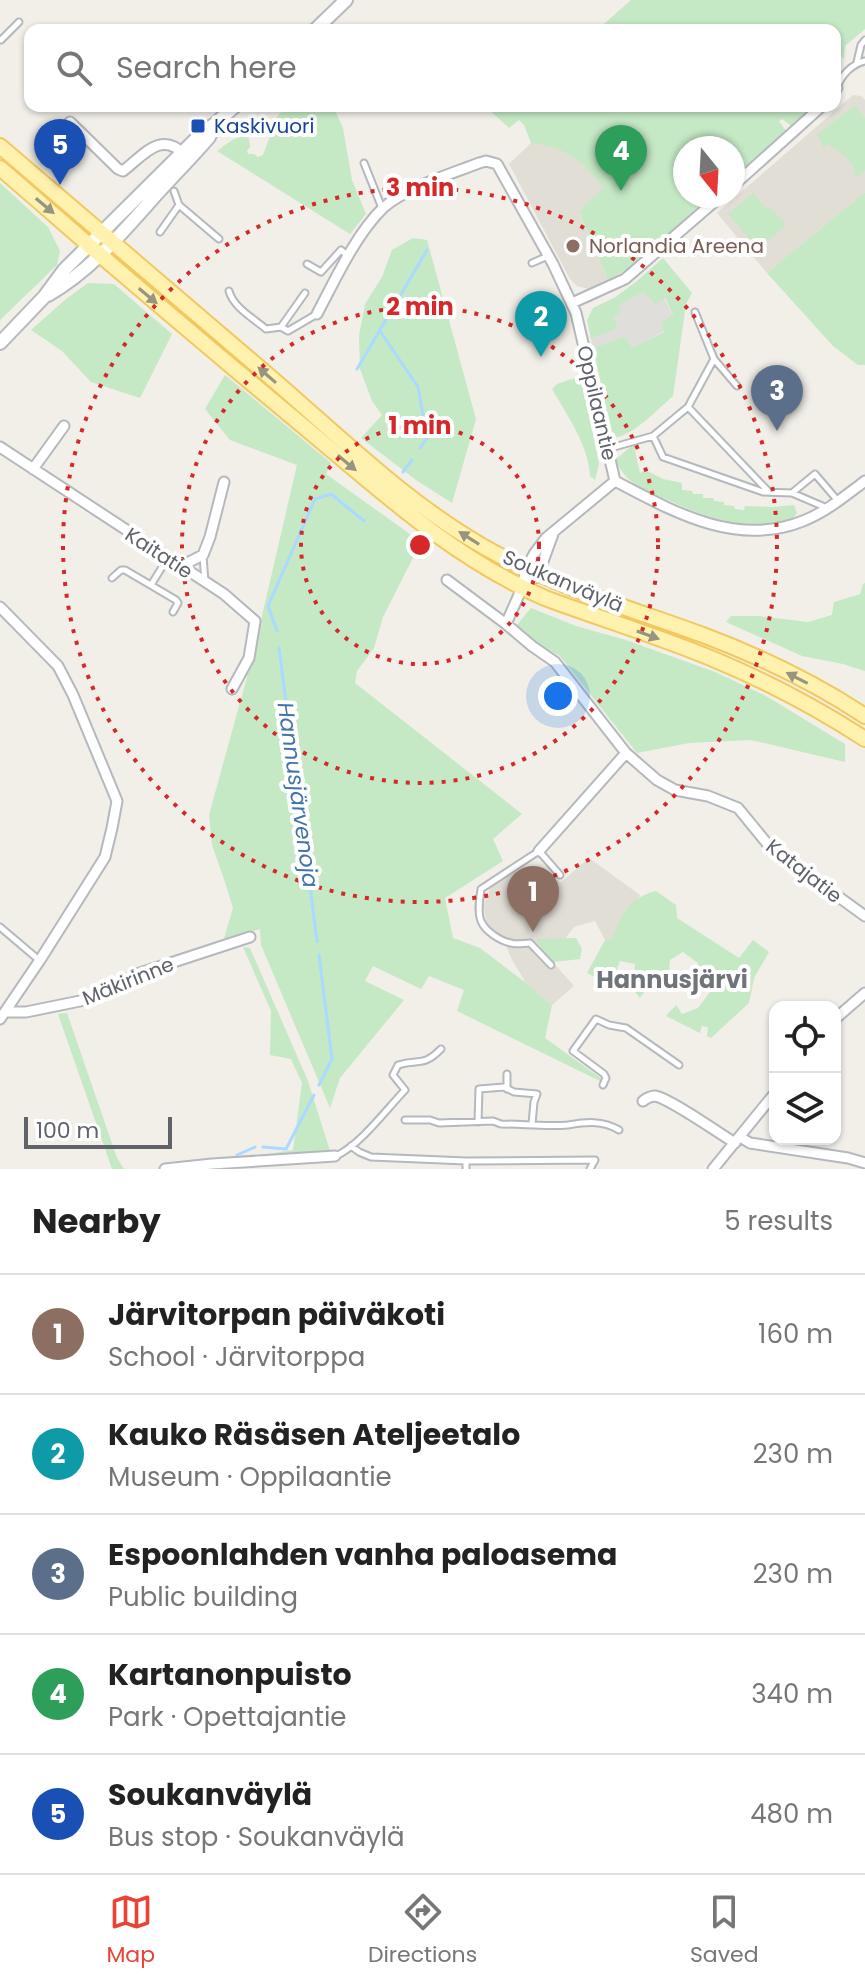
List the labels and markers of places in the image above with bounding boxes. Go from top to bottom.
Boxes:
place label: Kaskivuori [214,112,314,140]
marker: Kaskivuori [189,117,207,135]
pin: 5 [34,119,86,185]
pin: 4 [595,125,647,191]
place label: Norlandia Areena [589,232,764,260]
marker: Norlandia Areena [564,237,582,255]
pin: 2 [515,291,567,357]
pin: 3 [751,365,803,431]
centre of rings [406,531,434,559]
pin: 1 [507,866,559,932]

